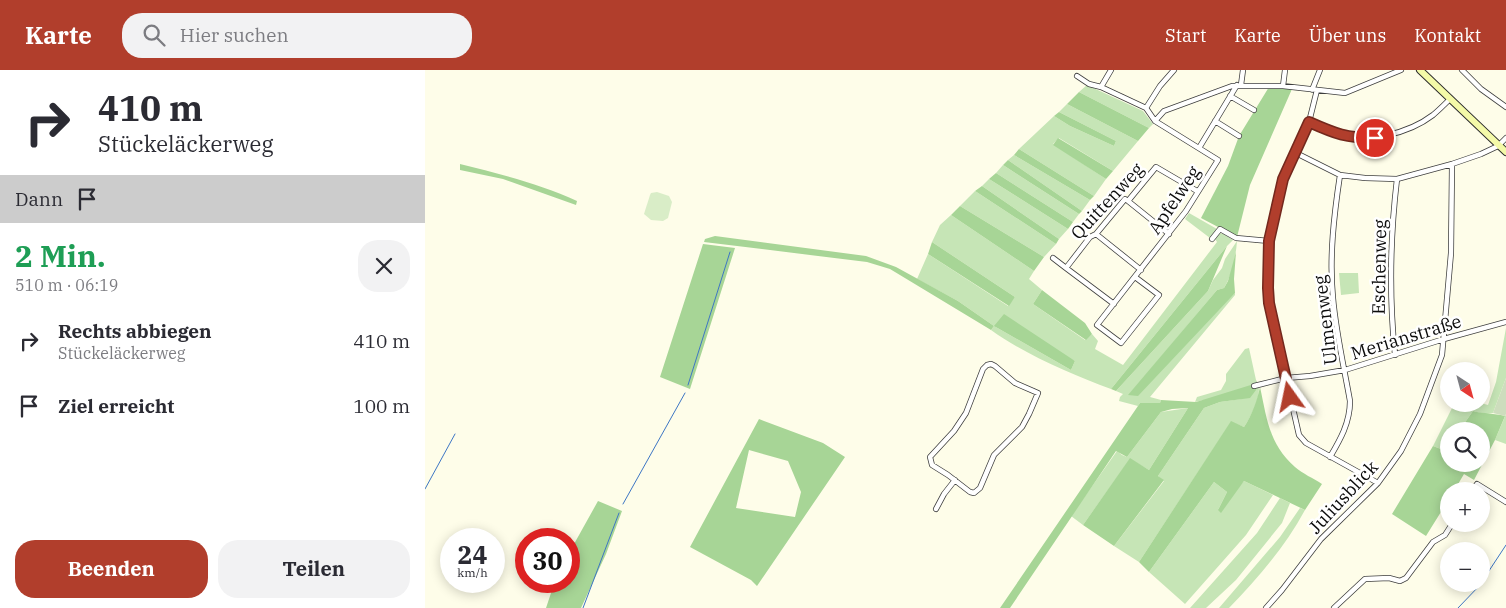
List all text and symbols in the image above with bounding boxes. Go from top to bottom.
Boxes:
search box [122,13,472,58]
text: Karte [25,19,92,51]
icon: search [140,21,168,49]
text: Hier suchen [180,23,289,47]
text: Start [1165,24,1206,47]
text: Karte [1234,24,1281,47]
text: Über uns [1309,24,1386,47]
text: Kontakt [1414,24,1481,47]
text: 410 m [98,85,203,131]
icon: right [15,90,80,155]
pin [1354,117,1396,159]
icon: arrive [1361,124,1389,152]
text: Stückeläckerweg [98,129,273,158]
street label: Quittenweg [1066,158,1148,244]
street label: Apfelweg [1143,161,1205,239]
icon: arrive [73,185,101,213]
text: Dann [15,187,63,211]
street label: Eschenweg [1367,219,1391,315]
text: 2 Min. [15,236,106,275]
button: close [358,240,410,292]
street label: Ulmenweg [1308,274,1342,366]
text: 510 m · 06:19 [15,275,118,295]
street label: Merianstraße [1348,309,1464,365]
text: Rechts abbiegen [58,319,212,343]
icon: right [15,327,43,355]
text: 410 m [353,329,410,353]
text: Stückeläckerweg [58,343,186,363]
north arrow [1440,362,1490,412]
map controls [1440,362,1490,592]
position arrow [1263,370,1315,422]
icon: arrive [15,392,43,420]
text: Ziel erreicht [58,394,174,418]
text: 100 m [353,394,410,418]
button: search [1440,422,1490,472]
street label: Juliusblick [1303,455,1383,538]
button: + [1440,482,1490,532]
speed limit sign: 30 [515,528,580,593]
text: 24 [457,538,488,571]
button: Beenden [15,540,208,598]
button: Teilen [218,540,410,598]
button: − [1440,542,1490,592]
text: km/h [457,565,488,580]

